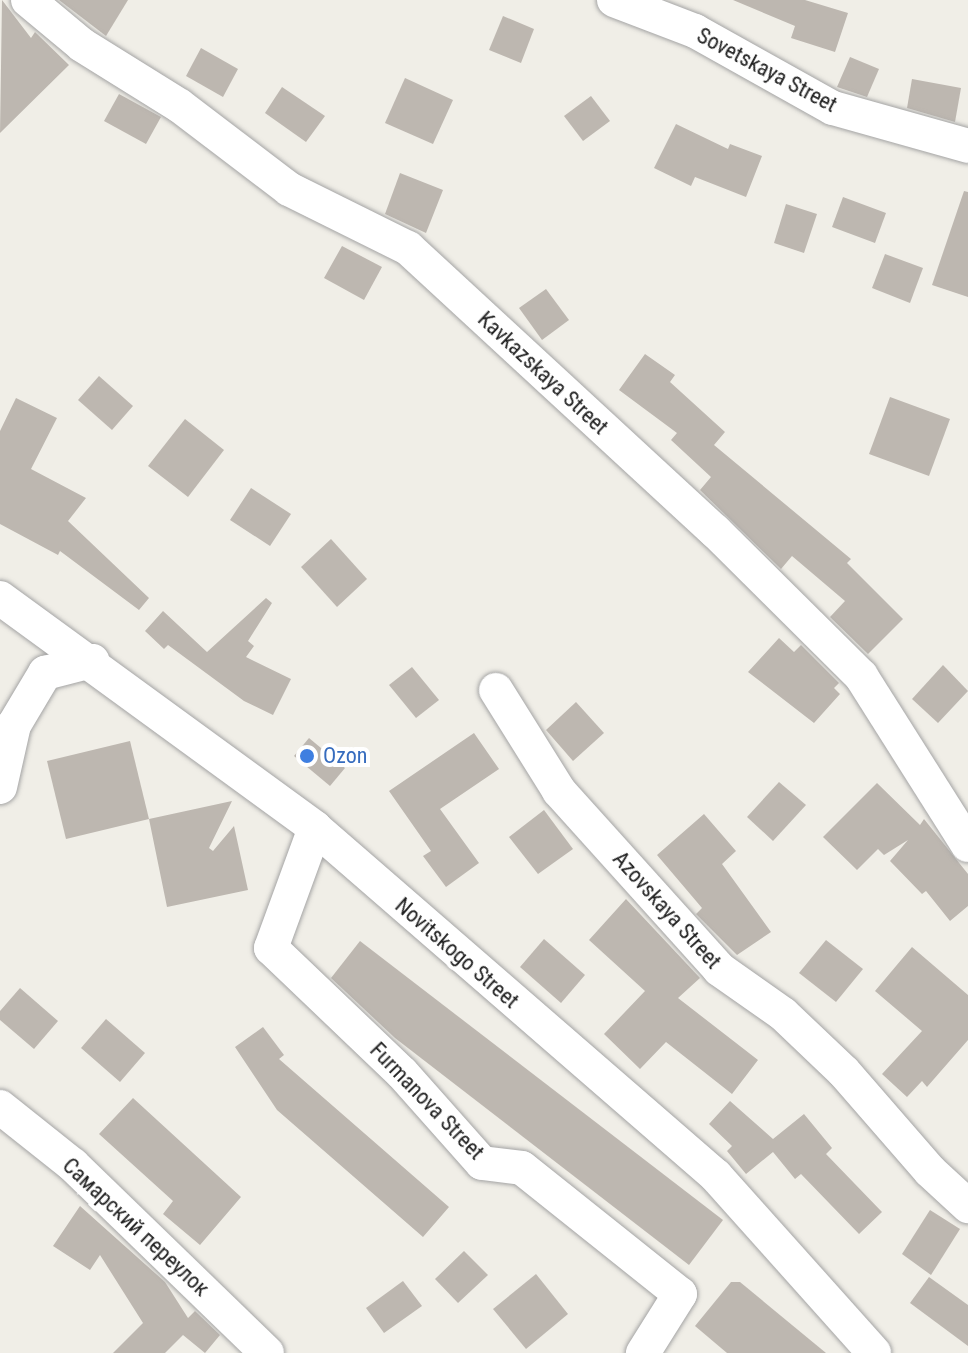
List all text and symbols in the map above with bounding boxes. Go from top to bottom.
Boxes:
street label: Sovetskaya Street [692,22,842,118]
street label: Kavkazskaya Street [472,306,614,440]
place label: Ozon [323,743,367,769]
marker: Ozon [298,747,316,765]
street label: Azovskaya Street [607,846,727,974]
street label: Novitskogo Street [390,892,524,1014]
street label: Furmanova Street [364,1037,490,1165]
street label: Самарский переулок [57,1152,215,1302]

